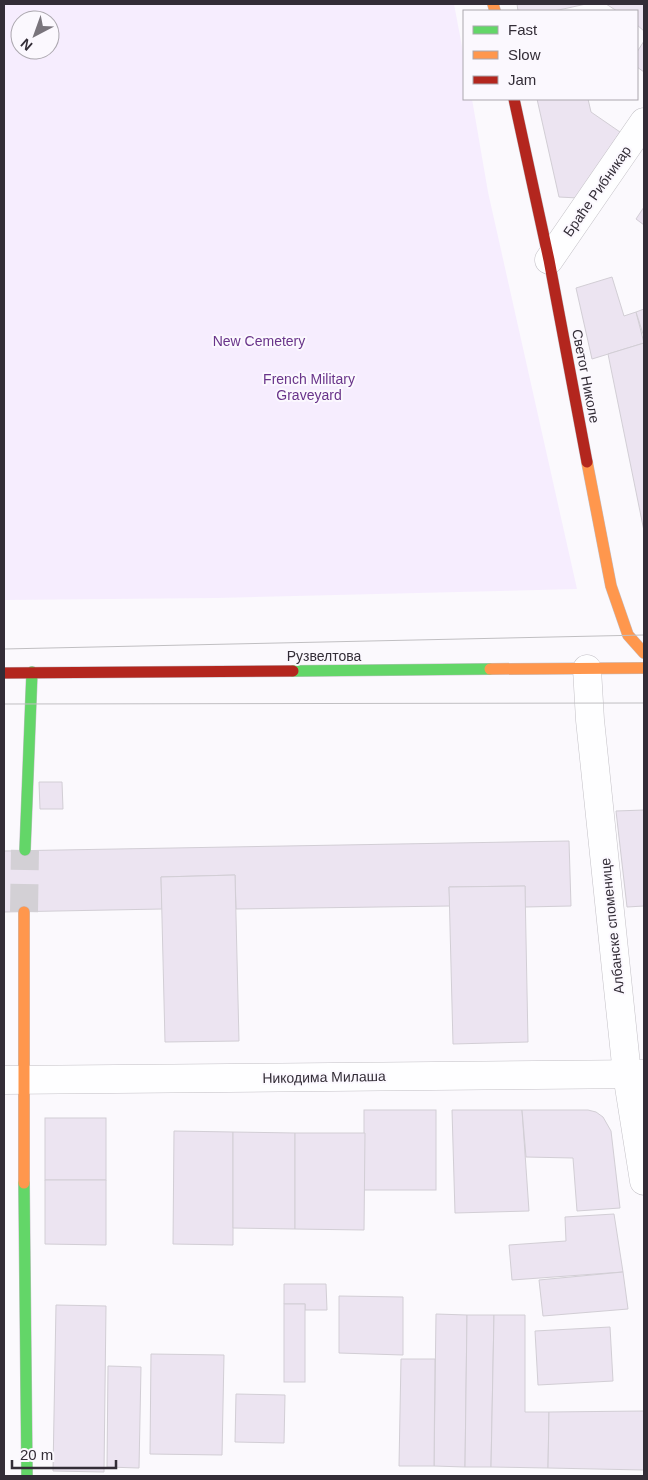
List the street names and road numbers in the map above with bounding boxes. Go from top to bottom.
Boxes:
street label: Браће Рибникар [560,142,634,239]
street label: Светог Николе [569,328,603,425]
street label: Рузвелтова [287,648,362,664]
street label: Албанске споменице [597,857,627,995]
street label: Никодима Милаша [262,1068,386,1086]

